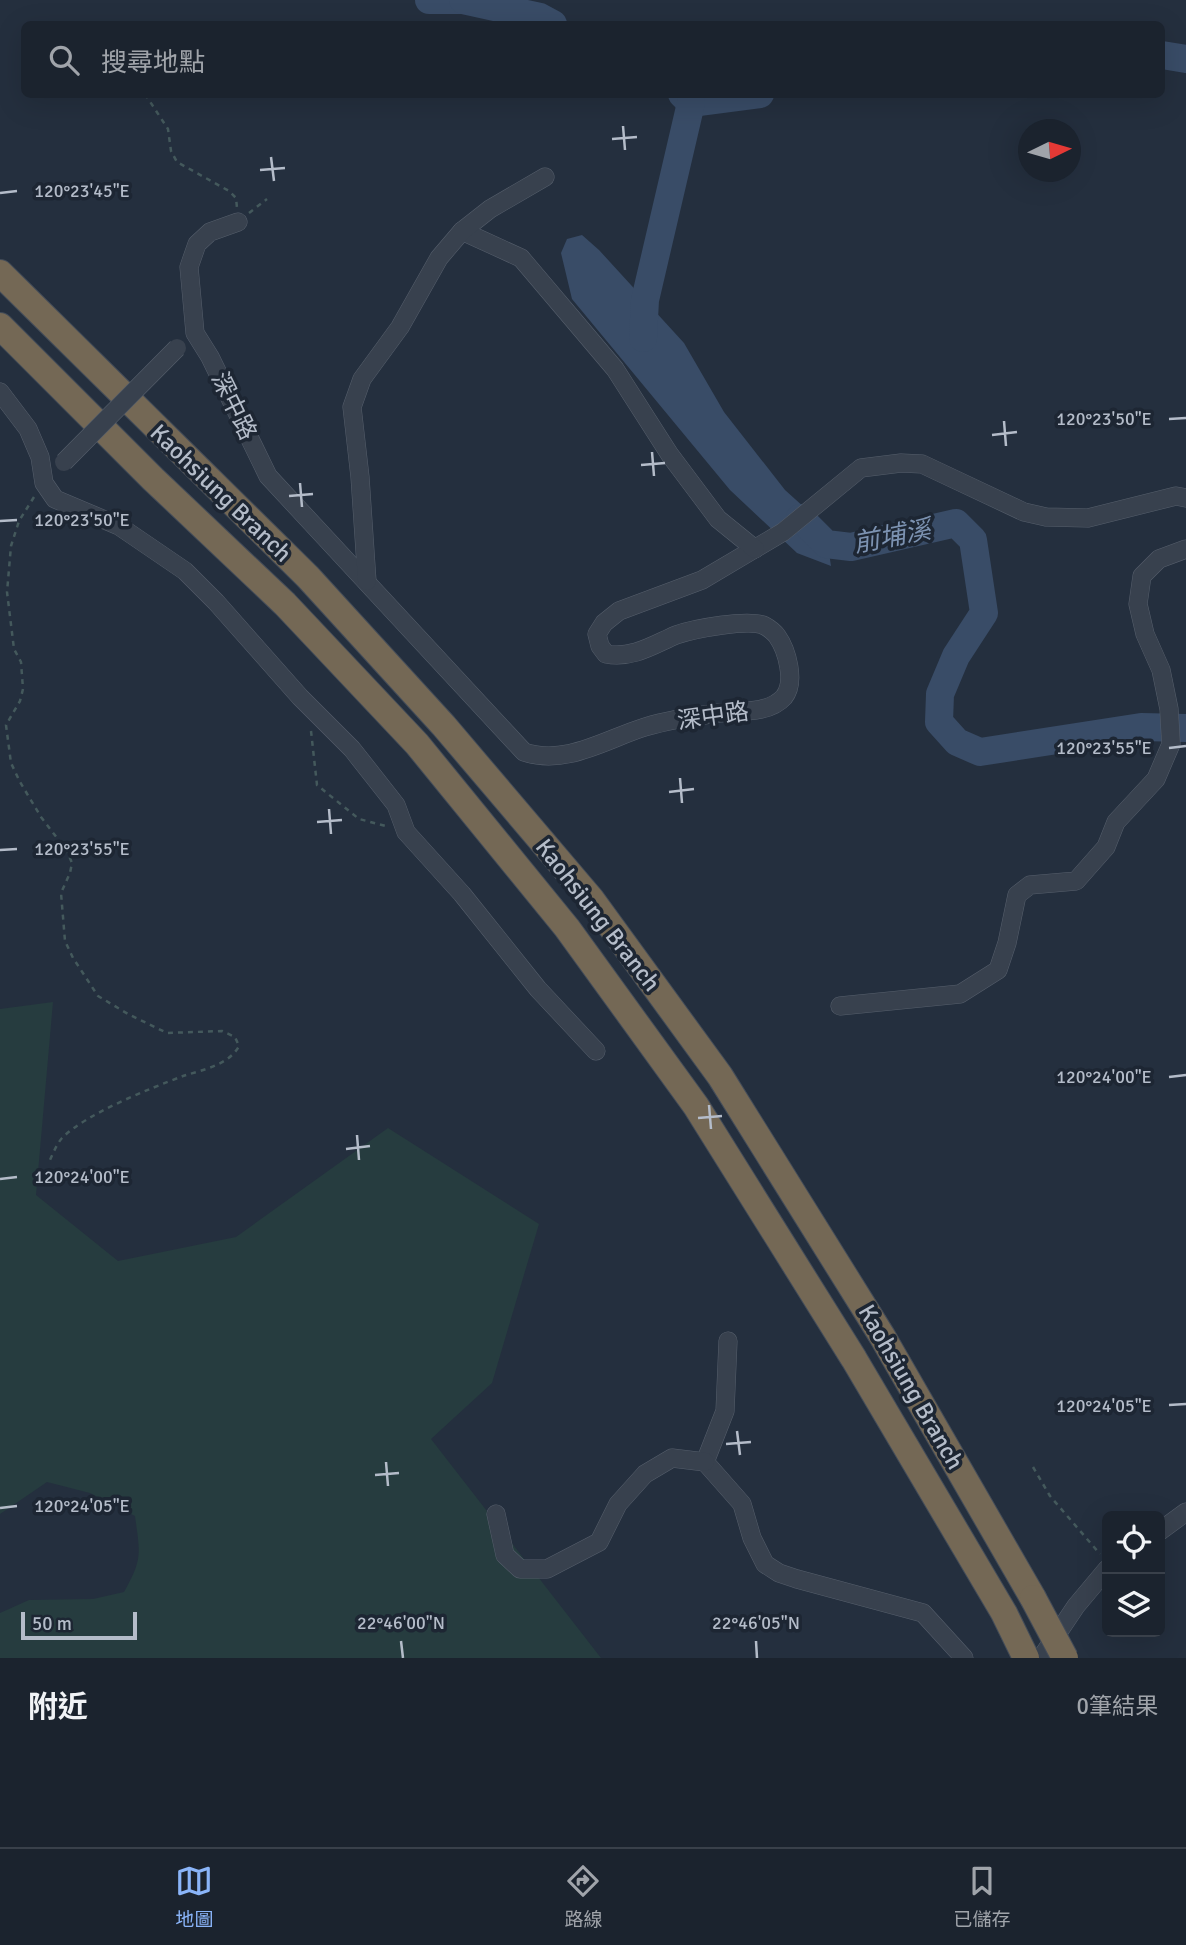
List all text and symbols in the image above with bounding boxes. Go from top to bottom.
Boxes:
search box [21,21,1165,98]
icon: search [45,41,83,79]
text: 搜尋地點 [101,47,205,79]
north arrow [1018,119,1081,182]
text: 120°23'45"E [34,180,130,202]
street label: 深中路 [205,367,263,445]
text: 120°23'50"E [1056,408,1152,430]
street label: Kaohsiung Branch [144,418,298,568]
text: 120°23'50"E [34,509,130,531]
water label: 前埔溪 [851,513,937,560]
street label: 深中路 [675,696,751,736]
text: 120°23'55"E [1056,737,1152,759]
street label: Kaohsiung Branch [529,833,667,997]
text: 120°23'55"E [34,838,130,860]
text: 120°24'00"E [1056,1066,1152,1088]
text: 120°24'00"E [34,1166,130,1188]
street label: Kaohsiung Branch [852,1299,970,1475]
text: 120°24'05"E [1056,1395,1152,1417]
text: 120°24'05"E [34,1495,130,1517]
map controls [1102,1511,1165,1637]
button: locate [1102,1511,1165,1574]
button: layers [1102,1574,1165,1637]
scale bar [21,1609,136,1641]
text: 50 m [32,1612,72,1636]
text: 22°46'00"N [357,1612,445,1634]
text: 22°46'05"N [712,1612,800,1634]
text: 附近 [28,1689,88,1726]
text: 0筆結果 [1077,1692,1158,1721]
tab: 地圖 [175,1862,214,1932]
tab: 路線 [564,1862,603,1932]
tab: 已儲存 [953,1862,1011,1932]

